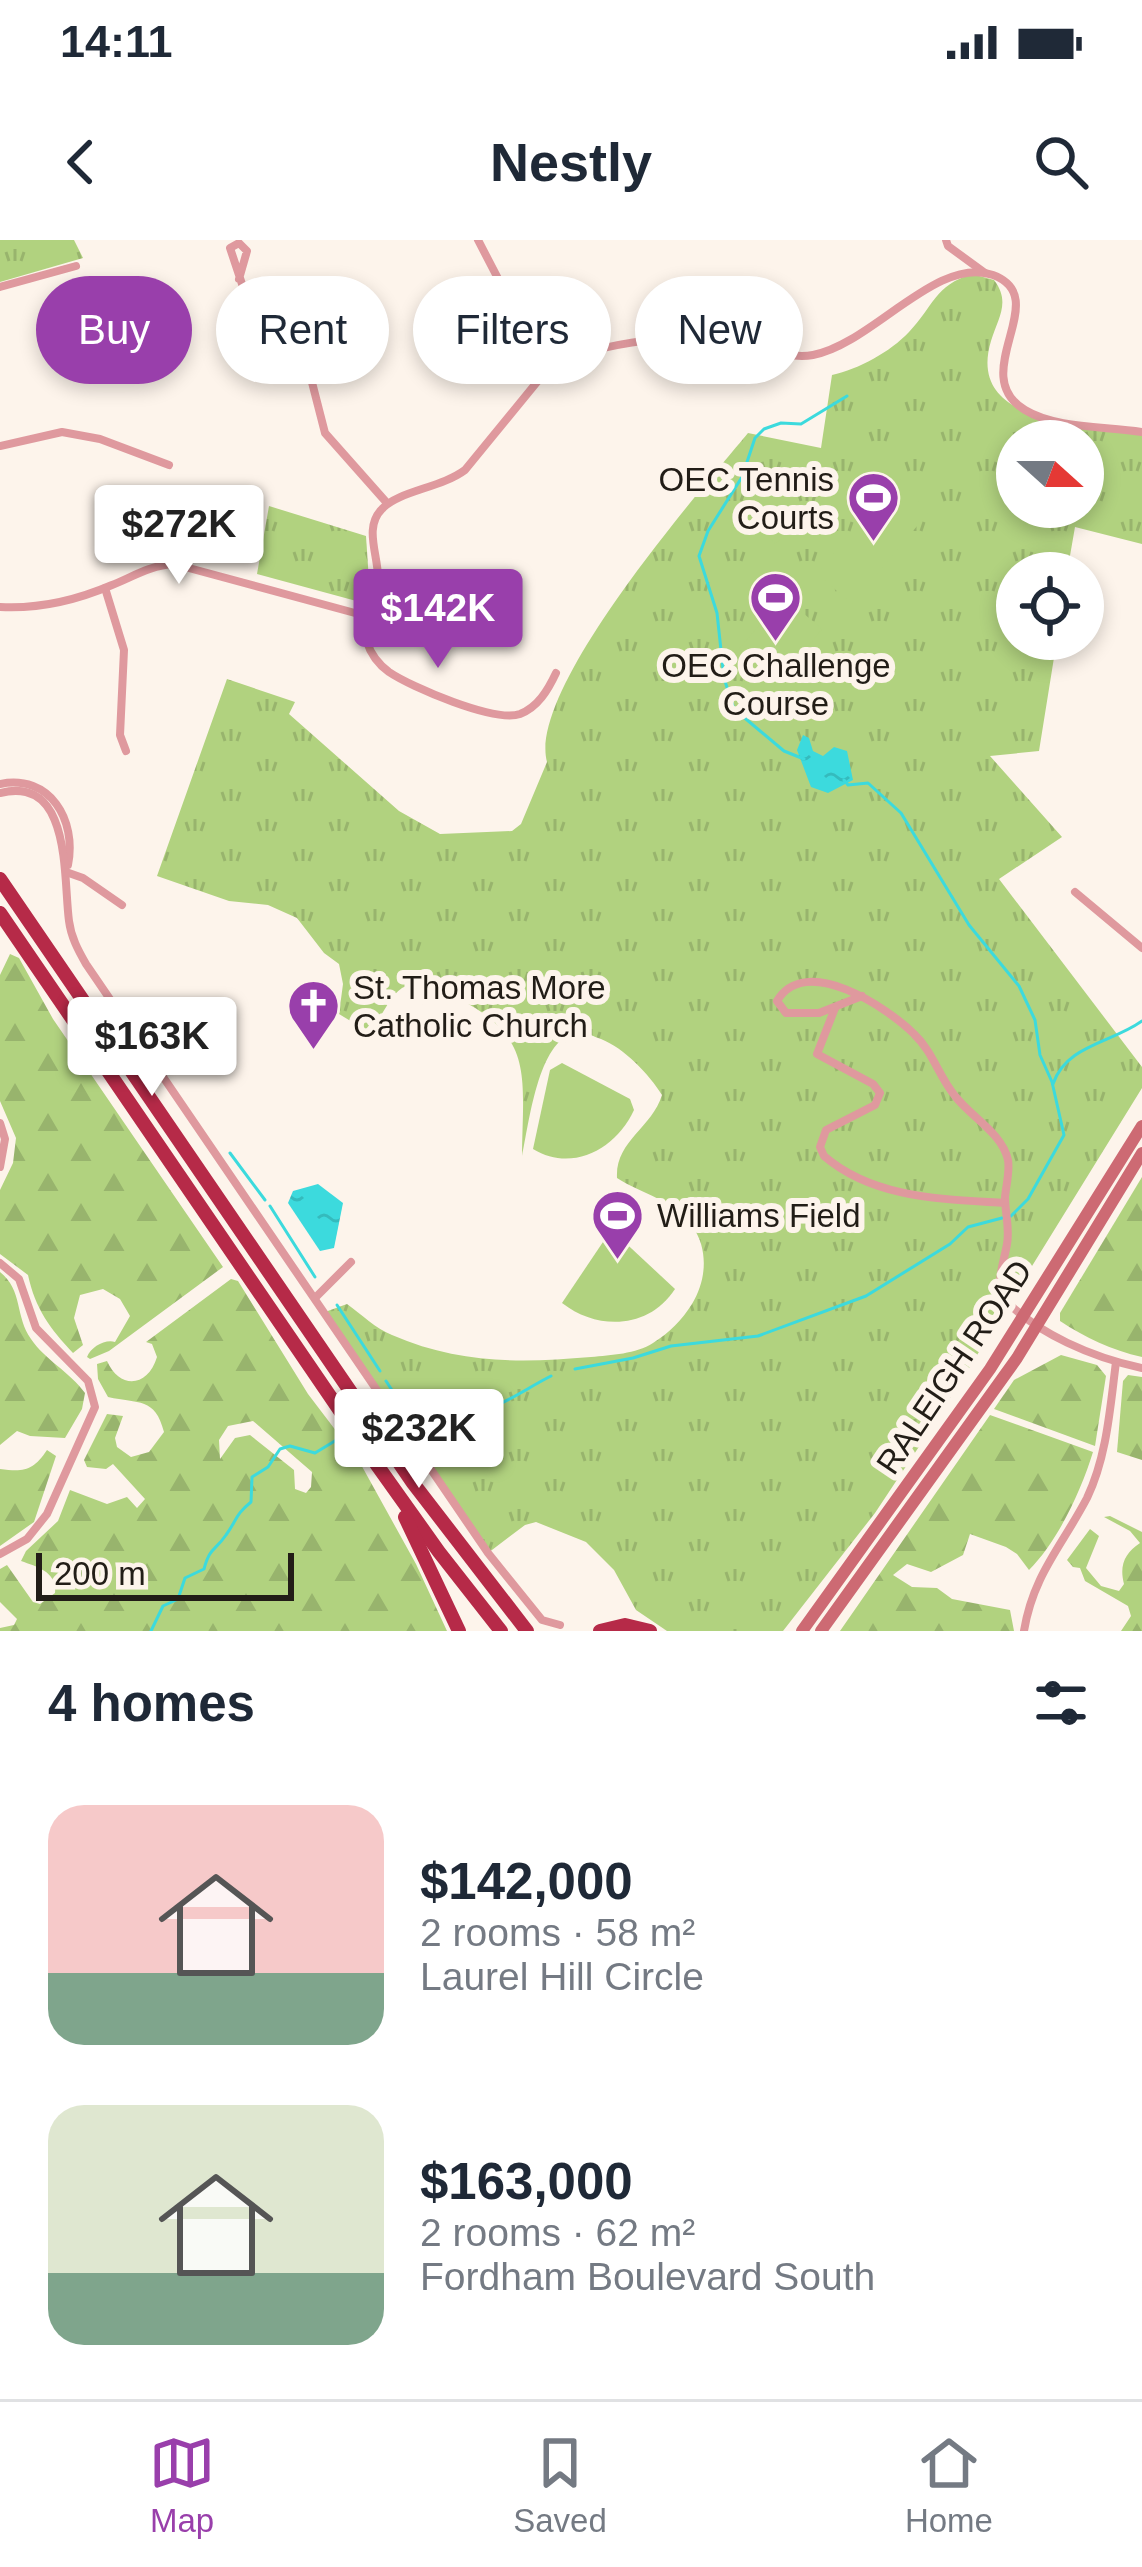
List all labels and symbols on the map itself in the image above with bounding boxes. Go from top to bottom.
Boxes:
north arrow [996,420,1104,528]
place label: OEC Tennis Courts [659,461,834,536]
sports icon: OEC Tennis Courts [845,470,901,544]
pin: $272K [95,485,263,587]
pin: $142K [354,569,522,671]
sports icon: OEC Challenge Course [748,570,804,644]
place label: OEC Challenge Course [661,647,891,722]
place label: St. Thomas More Catholic Church [353,969,605,1044]
church icon: St. Thomas More Catholic Church [286,978,342,1052]
pin: $163K [68,997,236,1099]
sports icon: Williams Field [590,1187,646,1261]
place label: Williams Field [657,1197,861,1234]
street label: RALEIGH ROAD [869,1253,1039,1481]
pin: $232K [335,1389,503,1491]
scale bar [36,1547,294,1600]

